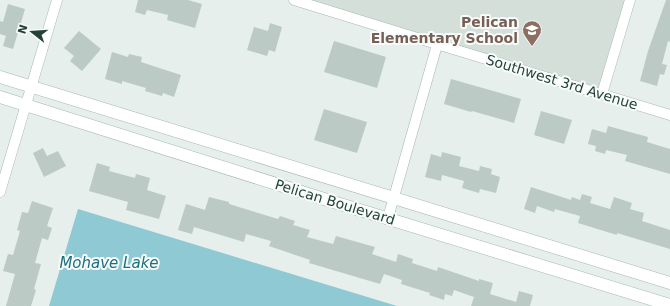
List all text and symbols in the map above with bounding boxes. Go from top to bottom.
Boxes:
north arrow [12,12,52,52]
place label: Pelican Elementary School [371,14,518,46]
school or university icon: Pelican Elementary School [521,19,543,47]
text: N [15,23,30,36]
street label: Southwest 3rd Avenue [484,51,640,113]
street label: Pelican Boulevard [273,176,397,228]
water label: Mohave Lake [59,254,159,272]

